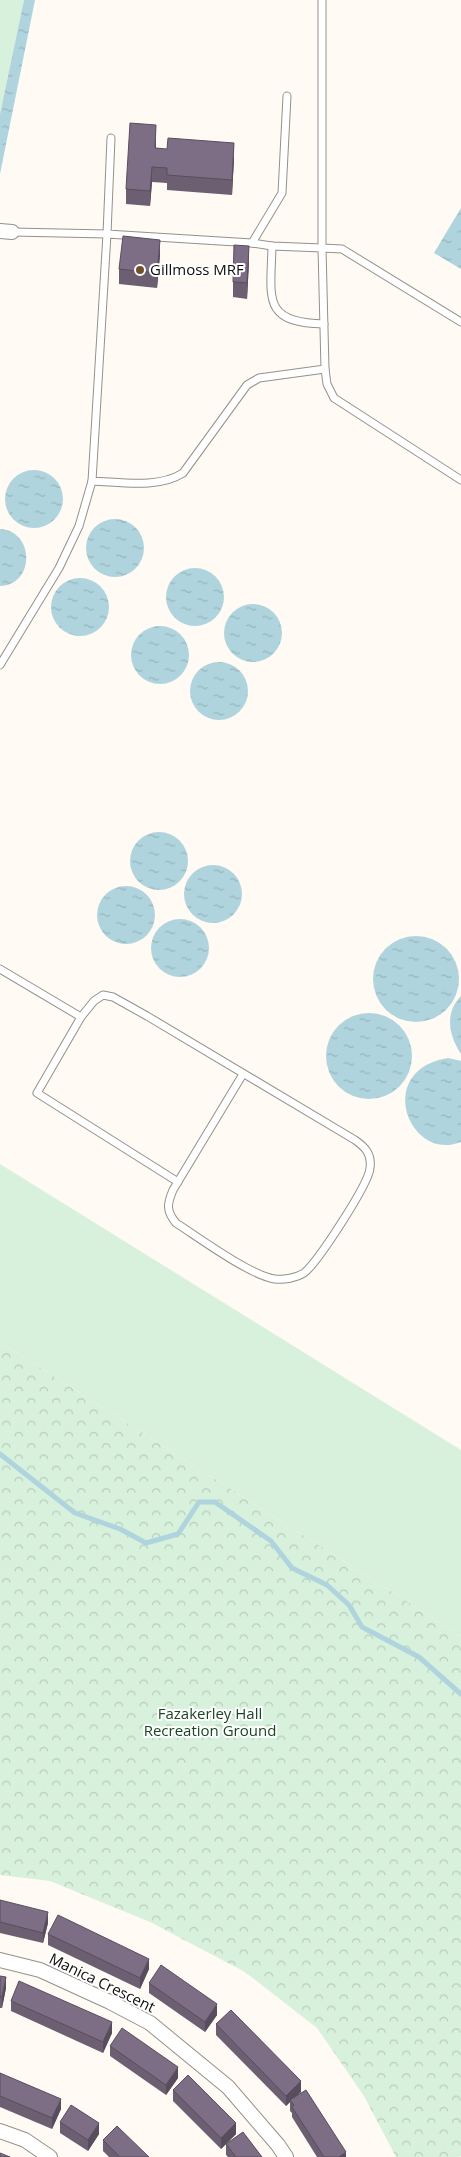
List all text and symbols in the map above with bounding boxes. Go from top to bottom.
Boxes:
place label: Gillmoss MRF [150,259,244,279]
marker: Gillmoss MRF [134,264,146,276]
park label: Fazakerley Hall Recreation Ground [144,1703,276,1740]
street label: Manica Crescent [46,1948,159,2016]

